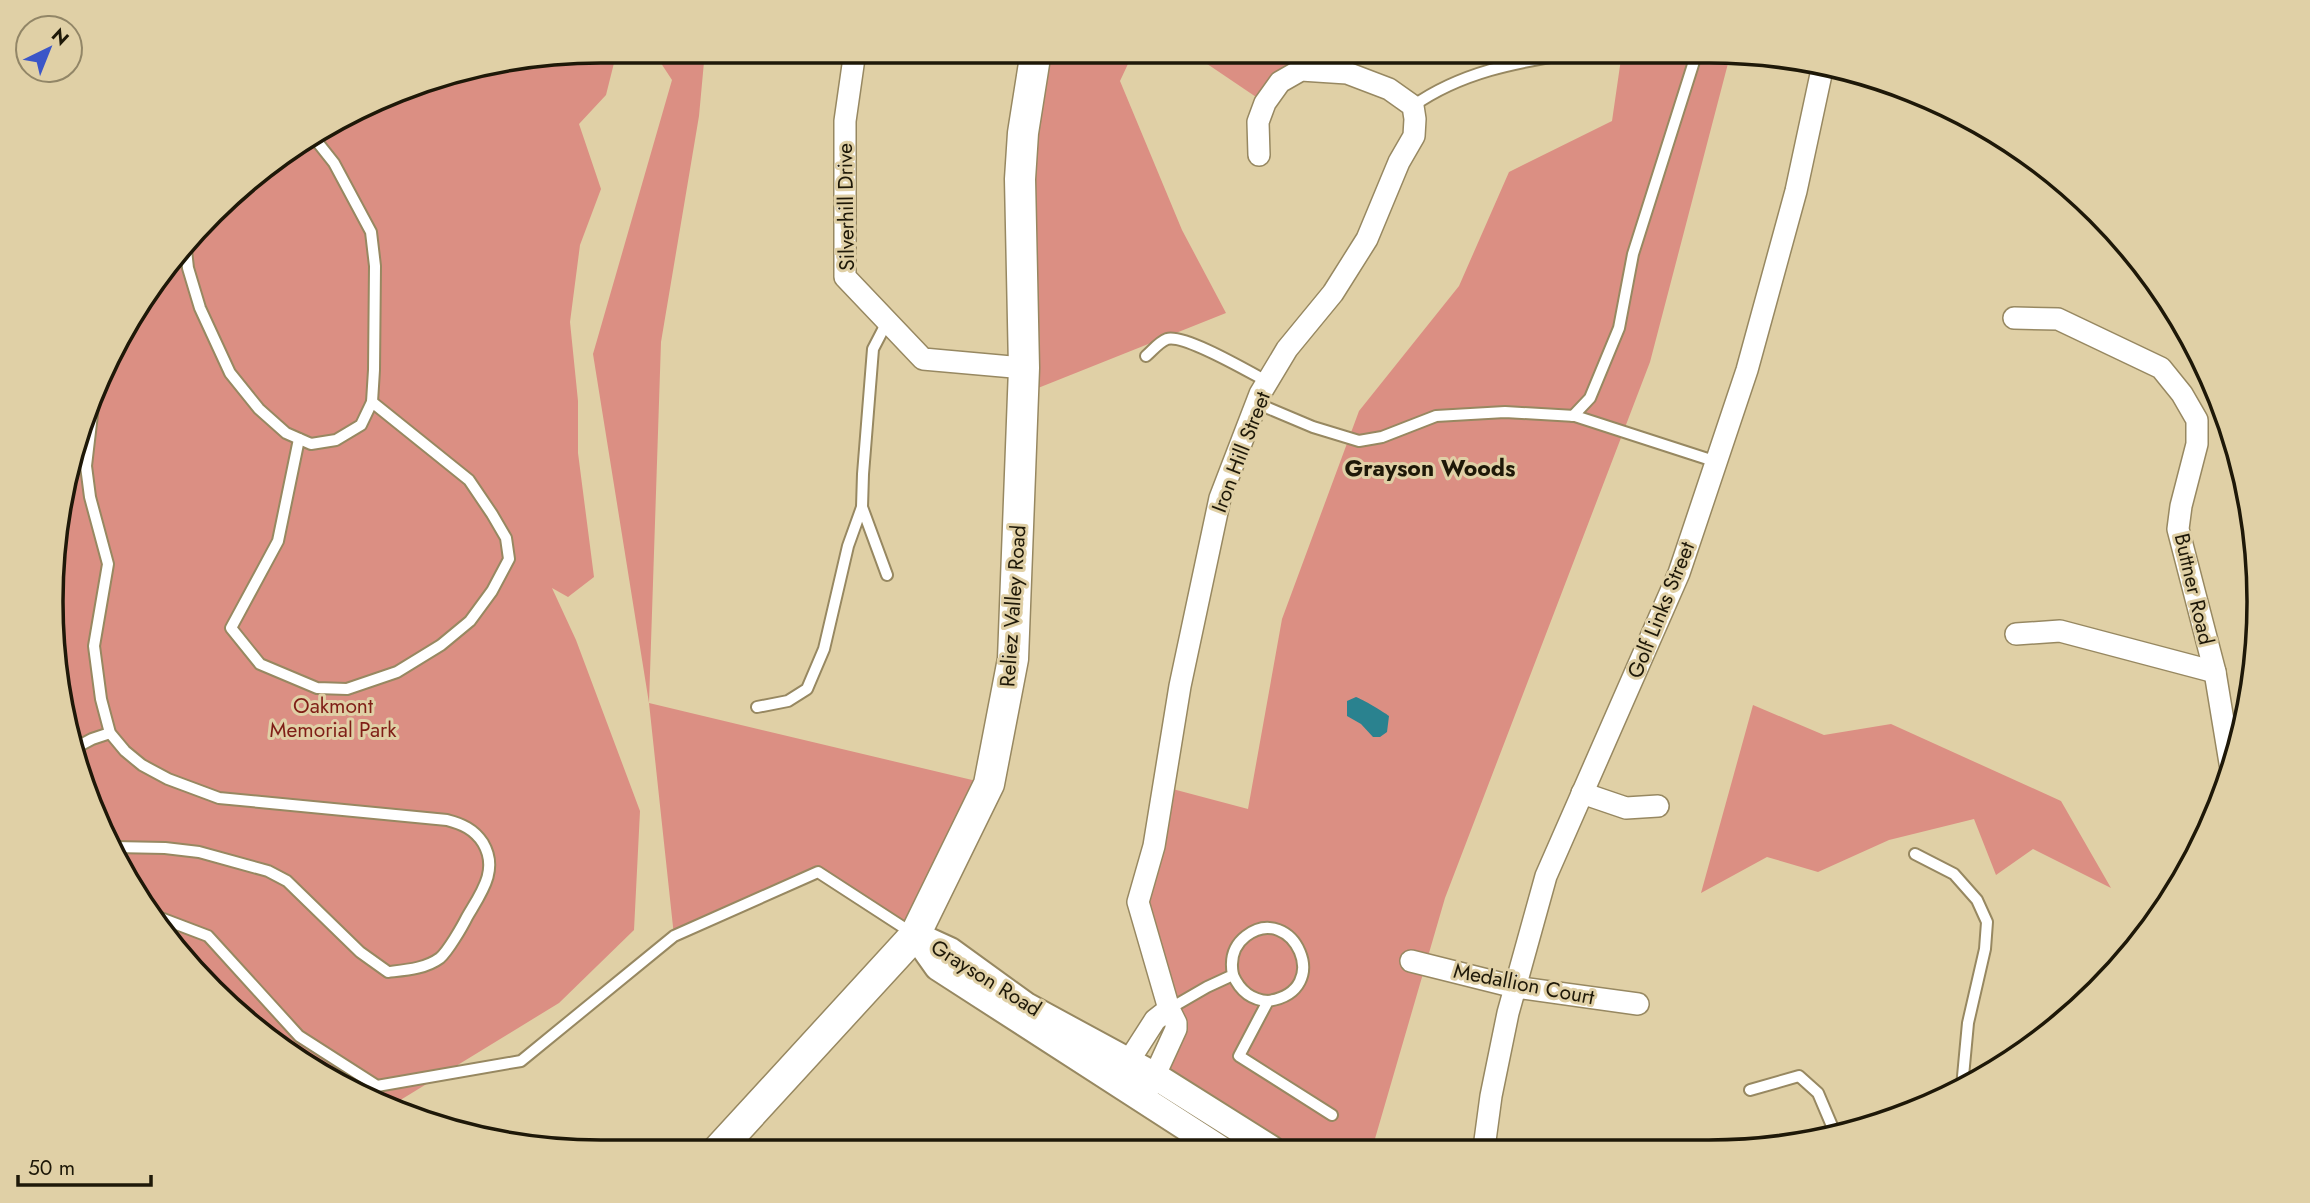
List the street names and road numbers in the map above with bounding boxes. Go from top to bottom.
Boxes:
street label: Silverhill Drive [830,143,862,271]
street label: Iron Hill Street [1204,387,1278,517]
street label: Reliez Valley Road [992,524,1034,688]
street label: Buttner Road [2167,530,2221,648]
street label: Golf Links Street [1620,537,1702,683]
street label: Grayson Road [925,932,1047,1024]
street label: Medallion Court [1451,956,1597,1012]

